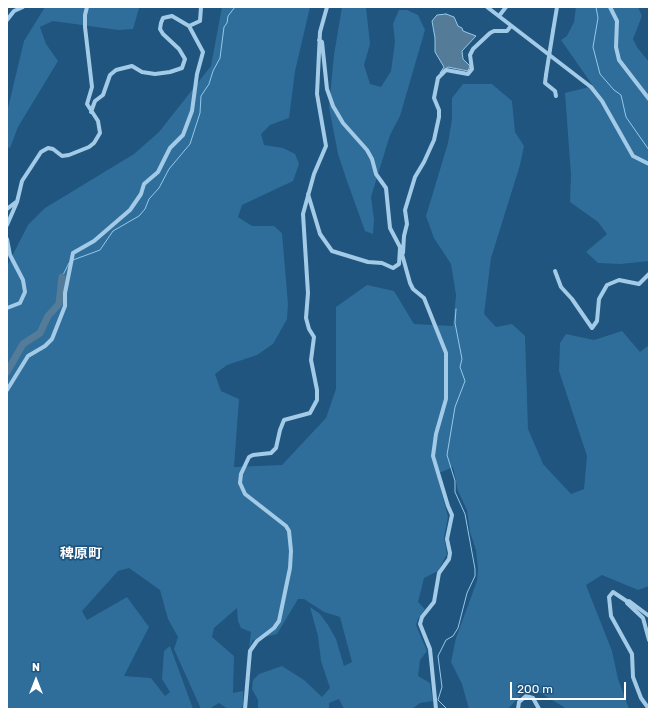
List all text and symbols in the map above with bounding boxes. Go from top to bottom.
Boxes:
district label: 稗原町 [60,546,102,562]
north arrow [16,660,56,700]
text: N [32,661,40,674]
scale bar [512,674,628,700]
text: 200 m [517,682,553,696]

